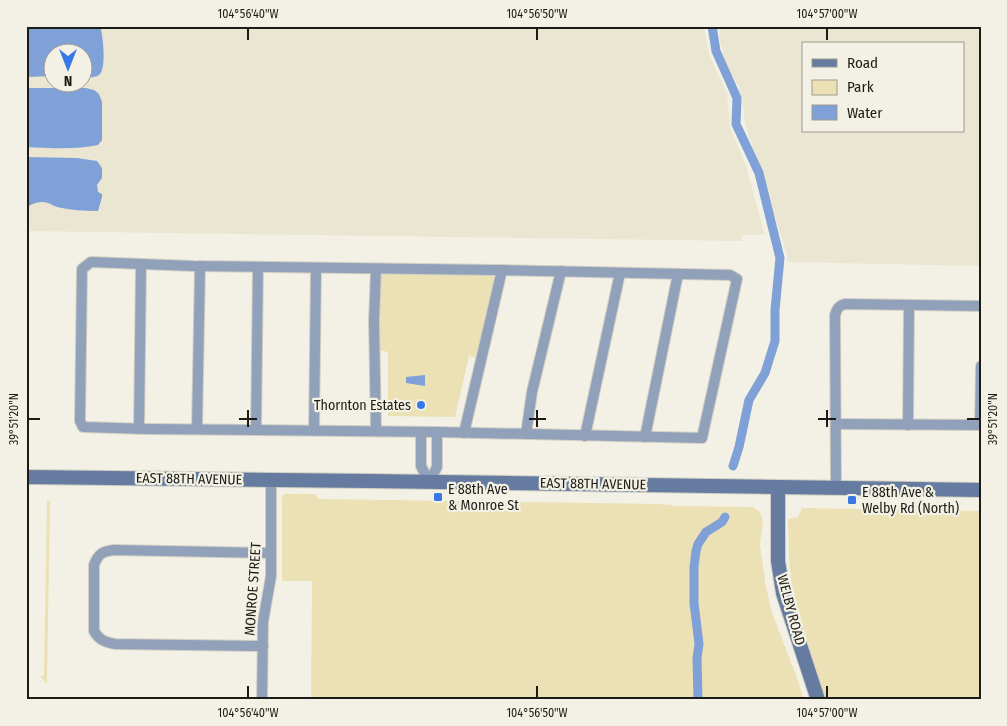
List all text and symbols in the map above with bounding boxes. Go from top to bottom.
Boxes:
text: 104°56'40"W [218,7,279,21]
text: 104°56'50"W [506,7,568,21]
text: 104°57'00"W [797,7,857,21]
north arrow [42,42,92,92]
legend [802,42,964,132]
text: Road [847,54,878,72]
text: N [64,72,72,89]
text: Park [847,78,874,96]
text: Water [847,104,883,122]
text: 39°51'20"N [7,393,21,445]
text: 39°51'20"N [986,393,1000,445]
place label: Thornton Estates [314,397,411,414]
marker: Thornton Estates [415,399,427,411]
street label: EAST 88TH AVENUE [136,470,243,488]
street label: EAST 88TH AVENUE [540,475,647,493]
place label: E 88th Ave & Monroe St [448,481,519,514]
place label: E 88th Ave & Welby Rd (North) [862,484,959,517]
marker: E 88th Ave & Monroe St [432,491,444,503]
marker: E 88th Ave & Welby Rd (North) [846,494,858,506]
street label: MONROE STREET [241,541,265,636]
street label: WELBY ROAD [773,573,809,647]
text: 104°56'40"W [218,706,279,720]
text: 104°56'50"W [506,706,568,720]
text: 104°57'00"W [797,706,857,720]

